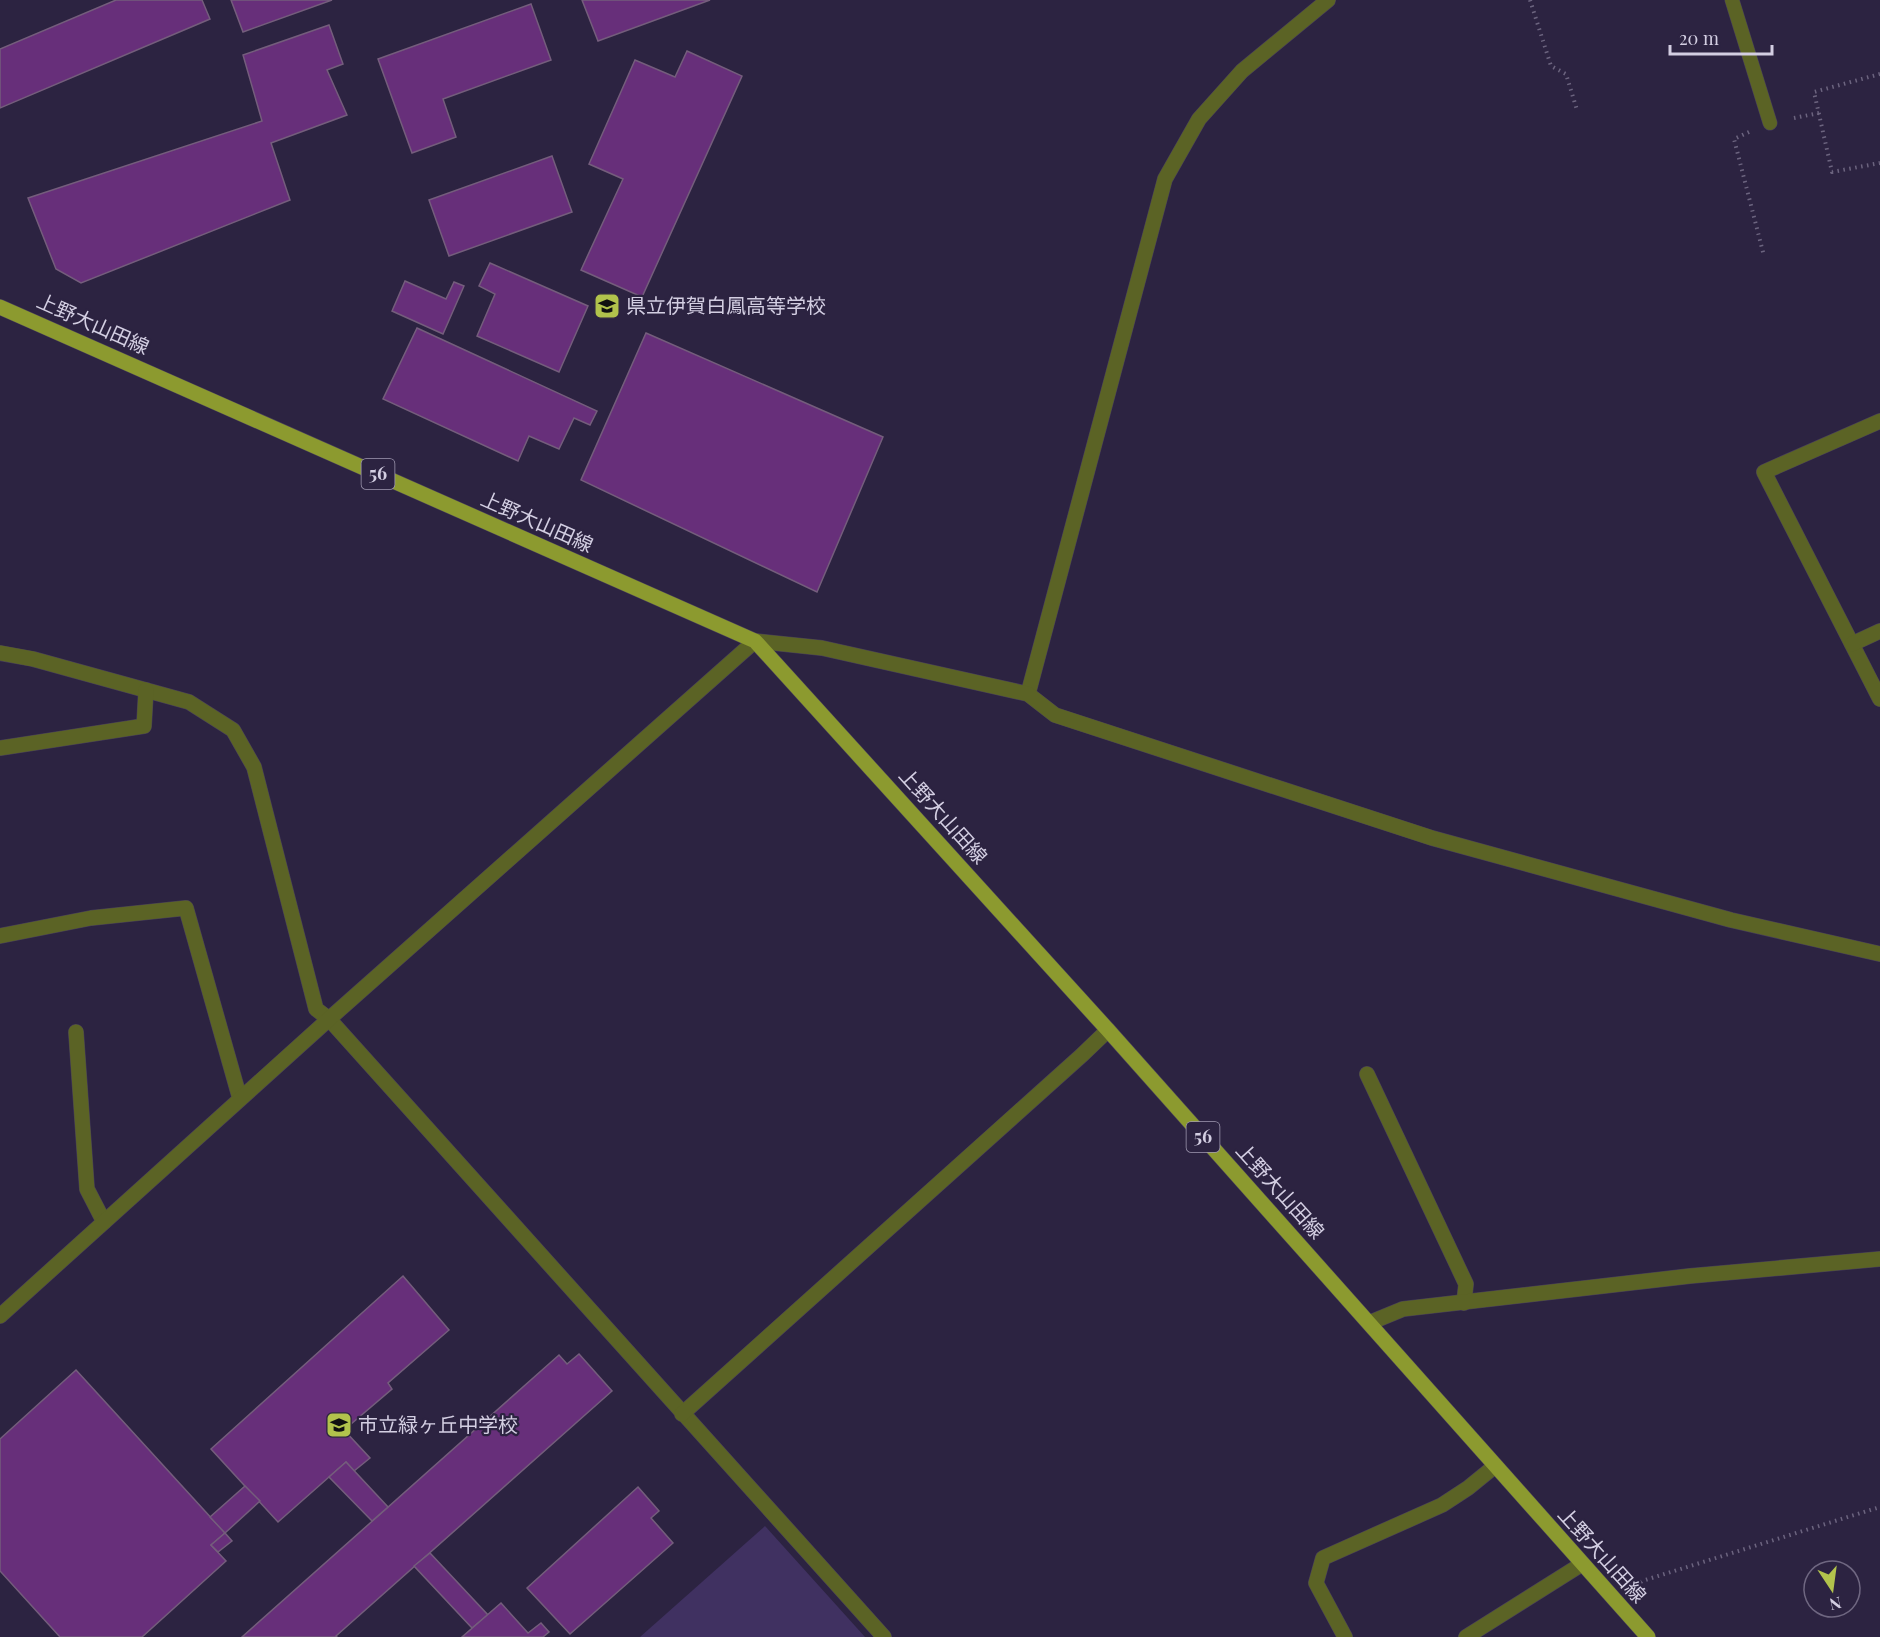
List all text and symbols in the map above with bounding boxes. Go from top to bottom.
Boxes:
scale bar [1670,18,1772,56]
text: 20 m [1679,26,1719,50]
street label: 上野大山田線 [33,286,154,359]
school or university icon: 県立伊賀白鳳高等学校 [592,291,622,321]
place label: 県立伊賀白鳳高等学校 [626,291,826,318]
road number: 56 [362,459,394,489]
street label: 上野大山田線 [477,484,598,557]
street label: 上野大山田線 [894,761,994,869]
road number: 56 [1186,1122,1220,1152]
street label: 上野大山田線 [1231,1136,1331,1244]
school or university icon: 市立緑ヶ丘中学校 [324,1410,354,1440]
place label: 市立緑ヶ丘中学校 [358,1410,518,1437]
street label: 上野大山田線 [1553,1500,1653,1608]
north arrow [1802,1559,1862,1619]
text: N [1827,1593,1843,1616]

